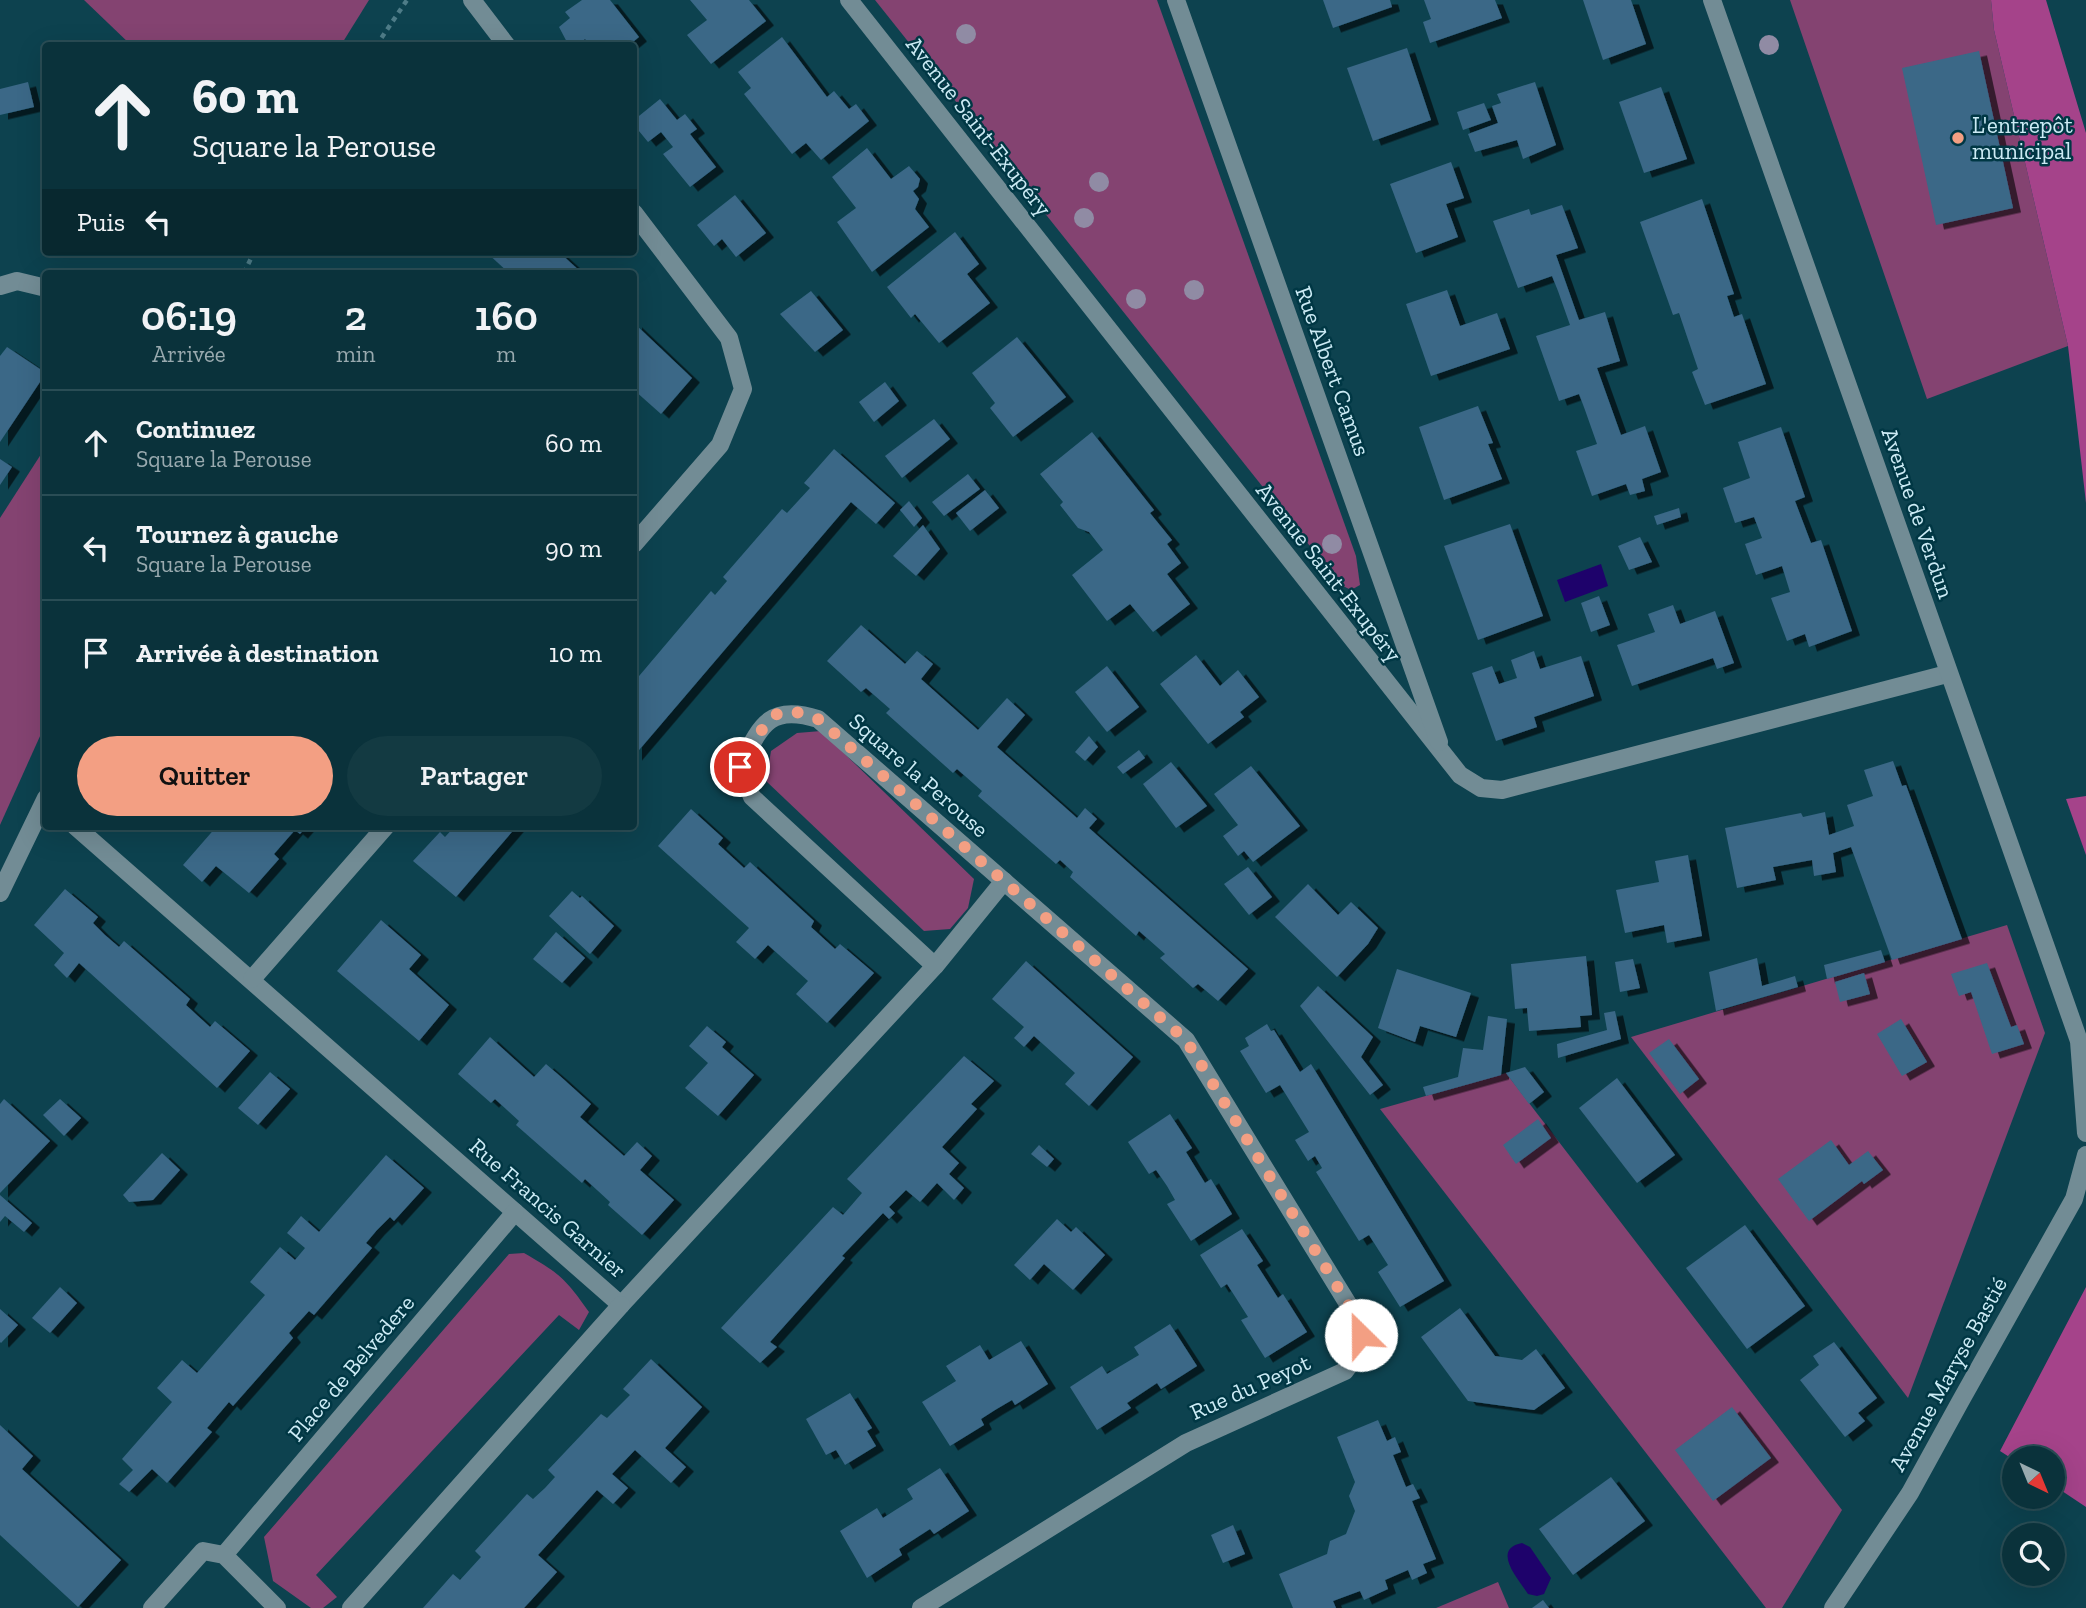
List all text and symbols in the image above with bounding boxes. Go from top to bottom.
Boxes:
street label: Avenue Saint-Exupéry [900,31,1058,222]
text: 60 m [192,67,299,126]
icon: ahead [77,70,168,161]
place label: L'entrepôt municipal [1972,111,2073,165]
text: Square la Perouse [192,127,436,165]
marker: L'entrepôt municipal [1950,130,1966,146]
icon: left [139,203,177,241]
text: Puis [77,206,125,238]
street label: Rue Albert Camus [1289,282,1377,460]
text: 06:19 [141,290,237,341]
text: 2 [345,290,367,341]
text: 160 [475,290,538,341]
text: Arrivée [152,340,226,368]
text: min [336,340,375,368]
text: m [496,340,516,368]
text: Continuez [136,413,255,445]
icon: ahead [77,424,115,462]
street label: Avenue de Verdun [1876,424,1960,602]
text: 60 m [545,427,602,459]
text: Square la Perouse [136,445,311,473]
street label: Avenue Saint-Exupéry [1250,477,1408,668]
text: Tournez à gauche [136,518,338,550]
icon: left [77,529,115,567]
text: 90 m [545,532,602,564]
text: Square la Perouse [136,550,311,578]
icon: arrive [77,634,115,672]
text: Arrivée à destination [136,637,379,669]
text: 10 m [549,637,602,669]
street label: Square la Perouse [844,707,994,843]
button: Quitter [77,736,333,816]
button: Partager [347,736,602,816]
pin [710,737,770,797]
icon: arrive [721,748,759,786]
street label: Rue Francis Garnier [464,1132,632,1284]
street label: Avenue Maryse Bastié [1883,1272,2013,1476]
street label: Place de Belvedere [282,1289,420,1447]
position arrow [1324,1298,1398,1372]
street label: Rue du Peyot [1185,1348,1315,1426]
north arrow [2002,1446,2065,1508]
map controls [2002,1446,2065,1586]
button: search [2002,1523,2065,1586]

